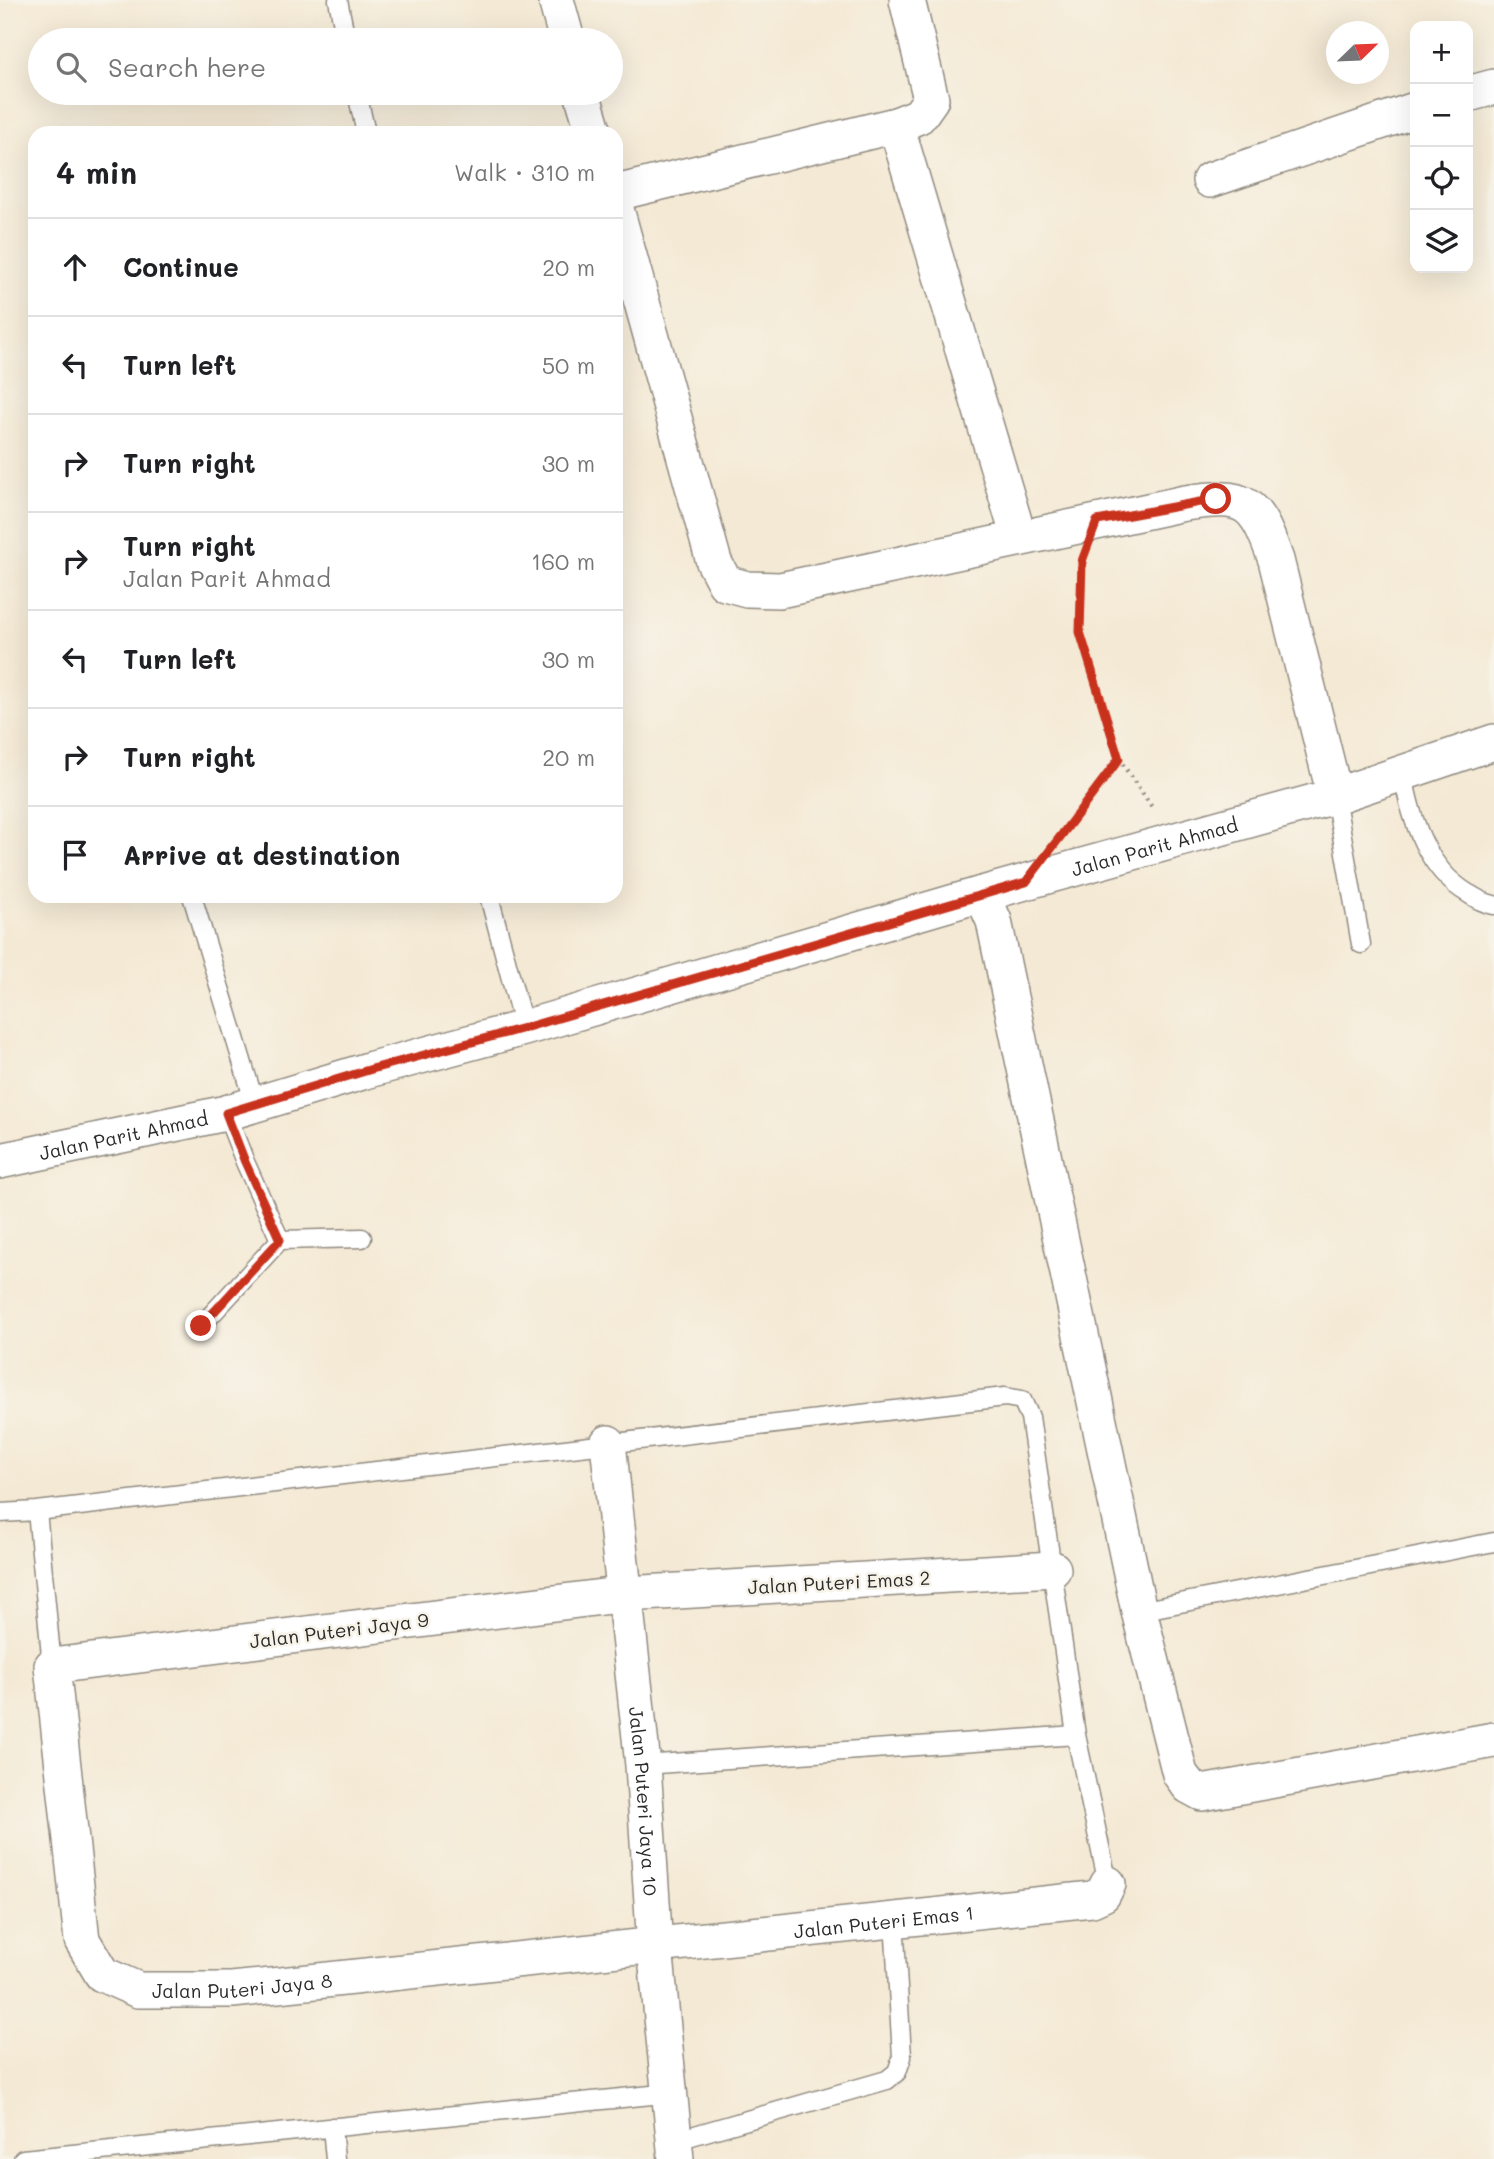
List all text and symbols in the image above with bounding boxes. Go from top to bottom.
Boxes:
north arrow [1326,21,1389,84]
map controls [1410,21,1473,273]
button: + [1410,21,1473,84]
search box [28,28,623,105]
icon: search [52,48,90,86]
text: Search here [108,50,266,84]
button: − [1410,84,1473,147]
button: locate [1410,147,1473,210]
text: 4 min [56,152,137,192]
text: Walk · 310 m [454,157,595,187]
button: layers [1410,210,1473,273]
icon: ahead [56,248,94,286]
text: Continue [123,250,239,284]
text: 20 m [542,252,595,282]
icon: left [56,346,94,384]
text: Turn left [123,348,236,382]
text: 50 m [542,350,595,380]
icon: right [56,444,94,482]
text: Turn right [123,446,256,480]
text: 30 m [542,448,595,478]
route start [1200,483,1231,514]
text: Turn right [123,529,256,563]
icon: right [56,542,94,580]
text: 160 m [531,546,595,576]
text: Jalan Parit Ahmad [123,563,331,593]
icon: left [56,640,94,678]
text: Turn left [123,642,236,676]
text: 30 m [542,644,595,674]
icon: right [56,738,94,776]
text: Turn right [123,740,256,774]
text: 20 m [542,742,595,772]
street label: Jalan Parit Ahmad [1068,811,1240,881]
icon: arrive [56,836,94,874]
text: Arrive at destination [123,838,400,872]
street label: Jalan Parit Ahmad [37,1105,210,1165]
route end [185,1310,216,1341]
street label: Jalan Puteri Emas 2 [747,1565,931,1599]
street label: Jalan Puteri Jaya 9 [248,1607,430,1653]
street label: Jalan Puteri Jaya 10 [624,1705,664,1897]
street label: Jalan Puteri Emas 1 [792,1899,975,1943]
street label: Jalan Puteri Jaya 8 [152,1967,333,2003]

